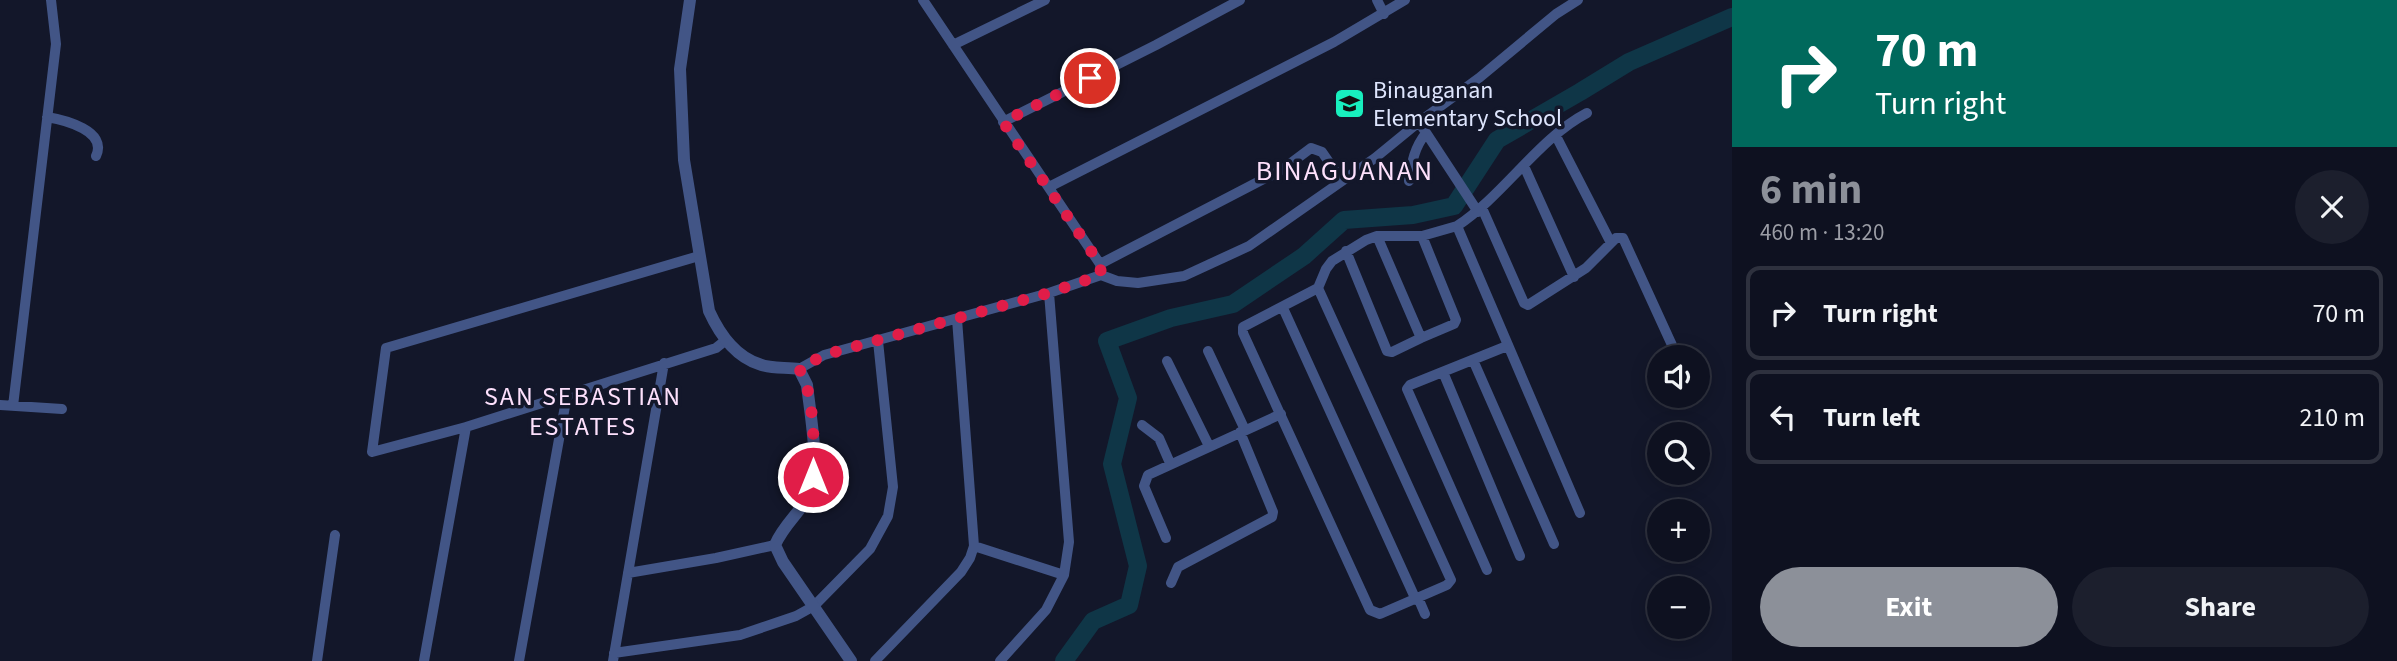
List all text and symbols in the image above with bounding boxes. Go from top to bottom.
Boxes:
text: 70 m [1875,16,1979,86]
icon: right [1760,28,1851,119]
pin [1060,48,1120,108]
icon: arrive [1071,59,1109,97]
place label: Binauganan Elementary School [1373,73,1562,136]
text: Turn right [1875,81,2006,127]
school or university icon: Binauganan Elementary School [1333,87,1367,121]
district label: BINAGUANAN [1256,151,1434,191]
text: 6 min [1760,160,1862,220]
button: close [2295,170,2369,244]
text: 460 m · 13:20 [1760,216,1884,249]
icon: right [1764,294,1802,332]
text: Turn right [1823,295,1938,332]
text: 70 m [2312,295,2365,332]
map controls [1647,345,1710,639]
button: sound [1647,345,1710,408]
district label: SAN SEBASTIAN ESTATES [484,378,682,445]
icon: left [1764,398,1802,436]
text: Turn left [1823,399,1920,436]
text: 210 m [2299,399,2365,436]
button: search [1647,422,1710,485]
position arrow [776,440,850,514]
button: + [1647,499,1710,562]
button: Exit [1760,567,2058,647]
button: Share [2072,567,2369,647]
button: − [1647,576,1710,639]

